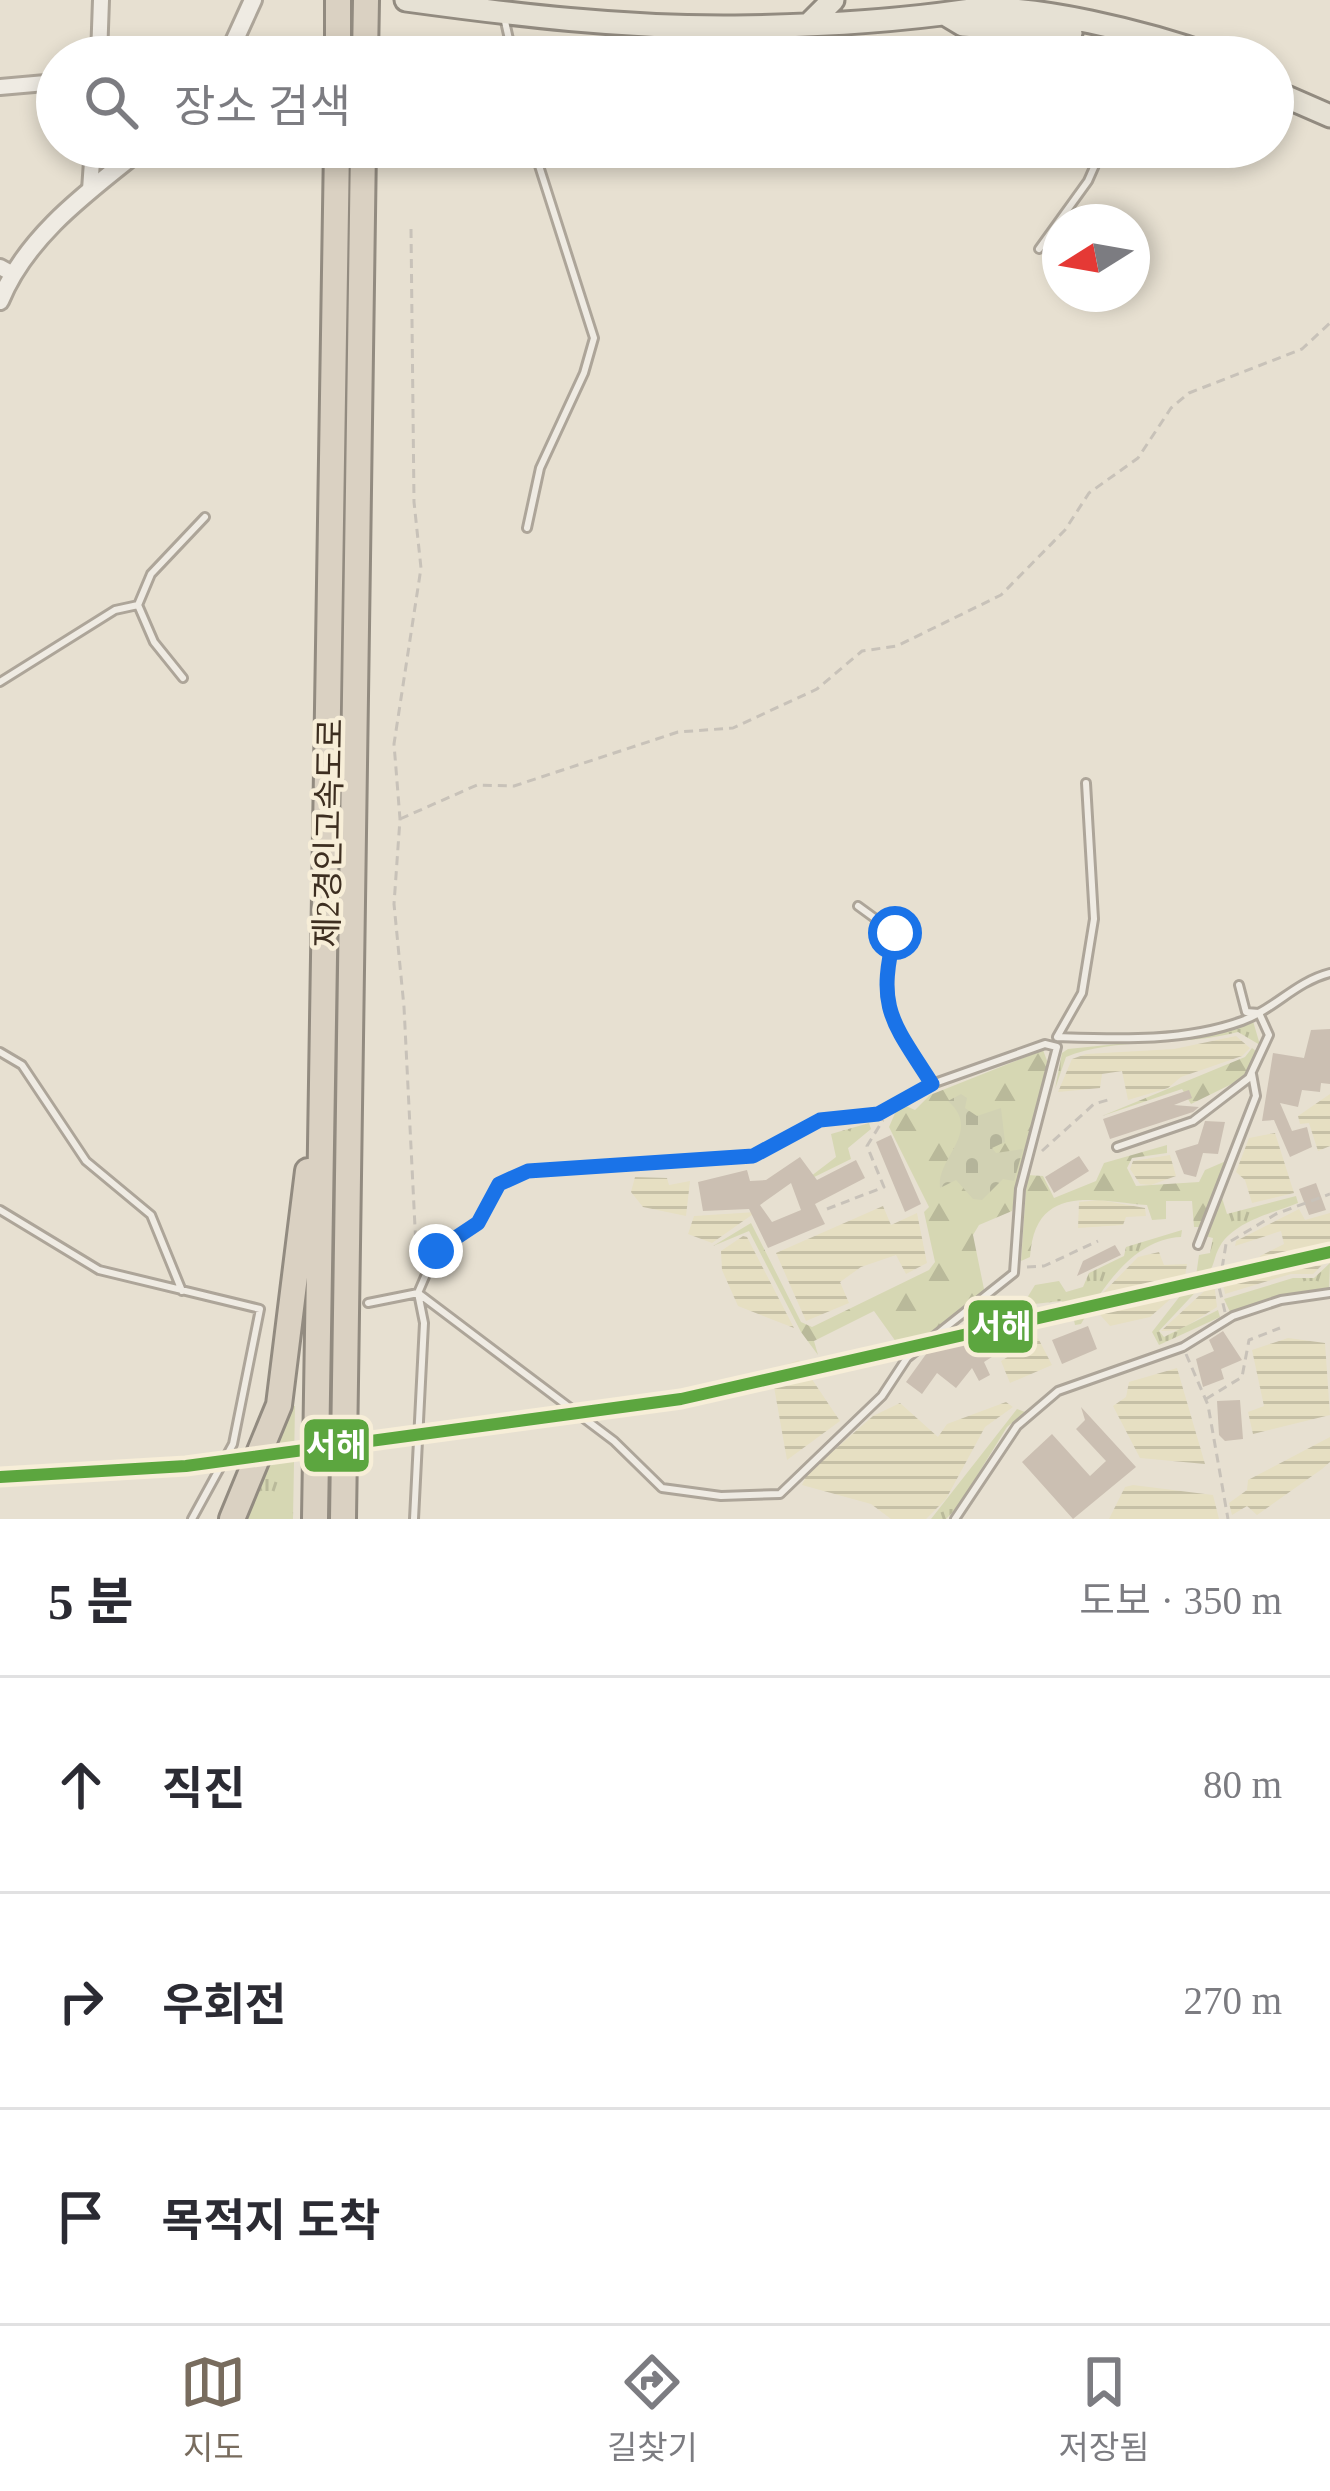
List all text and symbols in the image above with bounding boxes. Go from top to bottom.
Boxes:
search box [36,36,1294,168]
icon: search [78,69,144,135]
text: 장소 검색 [174,82,351,132]
north arrow [1042,204,1150,312]
street label: 제2경인고속도로 [309,718,349,948]
route start [868,906,922,960]
route end [409,1224,463,1278]
line badge: 서해 [966,1298,1035,1355]
text: 서해 [971,1309,1031,1345]
line badge: 서해 [302,1417,371,1474]
text: 서해 [306,1428,366,1464]
text: 5 분 [48,1574,133,1630]
text: 도보 · 350 m [1079,1579,1282,1622]
icon: ahead [48,1752,114,1818]
text: 80 m [1203,1763,1282,1806]
text: 직진 [162,1764,245,1814]
icon: right [48,1968,114,2034]
text: 270 m [1183,1979,1282,2022]
text: 우회전 [162,1980,286,2030]
icon: arrive [48,2184,114,2250]
text: 목적지 도착 [162,2196,380,2246]
tab: 지도 [180,2349,246,2469]
tab: 길찾기 [607,2349,698,2469]
tab: 저장됨 [1059,2349,1150,2469]

